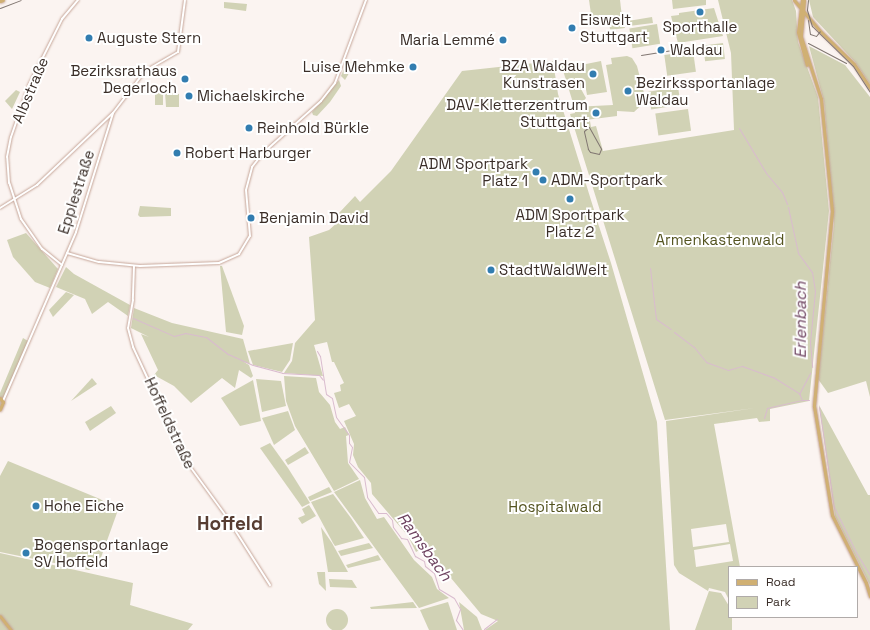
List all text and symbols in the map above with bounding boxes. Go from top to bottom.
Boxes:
marker: Sporthalle [695,7,705,17]
place label: Eiswelt Stuttgart [580,10,648,45]
place label: Sporthalle [663,18,737,36]
marker: Eiswelt Stuttgart [567,23,577,33]
place label: Auguste Stern [97,29,201,47]
place label: Maria Lemmé [400,31,495,49]
marker: Auguste Stern [84,33,94,43]
marker: Maria Lemmé [498,35,508,45]
place label: Waldau [670,41,723,59]
marker: Waldau [655,44,667,56]
street label: Albstraße [8,54,52,126]
place label: BZA Waldau Kunstrasen [501,56,585,91]
place label: Luise Mehmke [303,58,405,76]
place label: Bezirksrathaus Degerloch [70,61,177,96]
marker: Luise Mehmke [408,62,418,72]
marker: BZA Waldau Kunstrasen [588,69,598,79]
place label: Bezirkssportanlage Waldau [636,73,775,108]
marker: Bezirksrathaus Degerloch [180,74,190,84]
marker: Bezirkssportanlage Waldau [623,86,633,96]
place label: Michaelskirche [197,87,305,105]
marker: Michaelskirche [184,91,194,101]
place label: DAV-Kletterzentrum Stuttgart [446,95,588,130]
marker: DAV-Kletterzentrum Stuttgart [591,108,601,118]
place label: Reinhold Bürkle [257,119,369,137]
marker: Reinhold Bürkle [244,123,254,133]
place label: Robert Harburger [185,144,311,162]
street label: Epplestraße [54,148,98,236]
marker: Robert Harburger [172,148,182,158]
place label: ADM Sportpark Platz 1 [419,154,528,189]
marker: ADM Sportpark Platz 1 [531,167,541,177]
place label: ADM-Sportpark [551,171,663,189]
marker: ADM-Sportpark [538,175,548,185]
marker: ADM Sportpark Platz 2 [565,194,575,204]
place label: ADM Sportpark Platz 2 [516,205,624,240]
place label: Benjamin David [259,209,369,227]
marker: Benjamin David [246,213,256,223]
park label: Armenkastenwald [656,231,784,249]
place label: StadtWaldWelt [499,261,607,279]
marker: StadtWaldWelt [486,265,496,275]
water label: Erlenbach [791,282,811,358]
street label: Hoffeldstraße [141,374,199,472]
place label: Hohe Eiche [44,497,124,515]
park label: Hospitalwald [508,498,602,516]
marker: Hohe Eiche [31,501,41,511]
water label: Ramsbach [393,509,455,585]
district label: Hoffeld [197,513,263,535]
place label: Bogensportanlage SV Hoffeld [34,535,169,570]
marker: Bogensportanlage SV Hoffeld [21,548,31,558]
legend [728,566,858,618]
text: Road [766,574,795,590]
text: Park [766,594,791,610]

